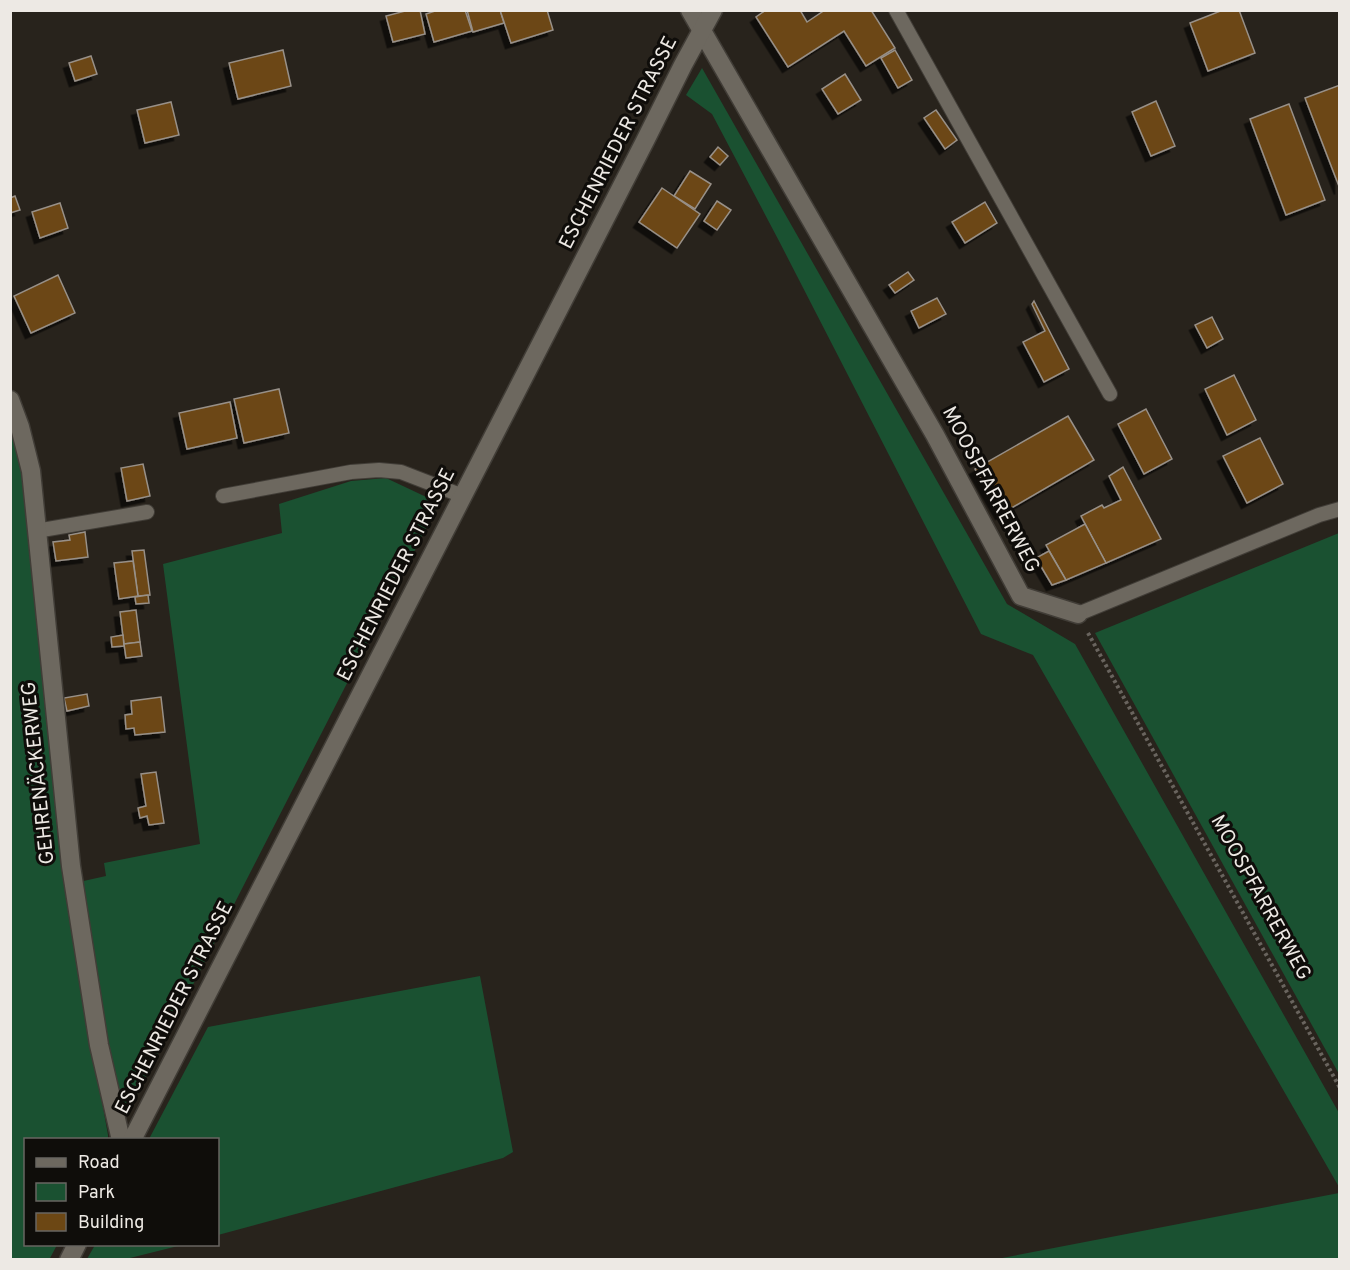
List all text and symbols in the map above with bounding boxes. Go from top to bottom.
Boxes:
street label: ESCHENRIEDER STRASSE [554,32,684,254]
street label: MOOSPFARRERWEG [935,402,1045,578]
street label: ESCHENRIEDER STRASSE [332,464,462,686]
street label: GEHRENÄCKERWEG [15,680,62,866]
street label: MOOSPFARRERWEG [1204,811,1316,985]
street label: ESCHENRIEDER STRASSE [110,897,240,1119]
legend [24,1138,219,1246]
text: Road [78,1152,120,1175]
text: Park [78,1182,115,1205]
text: Building [78,1212,144,1235]

